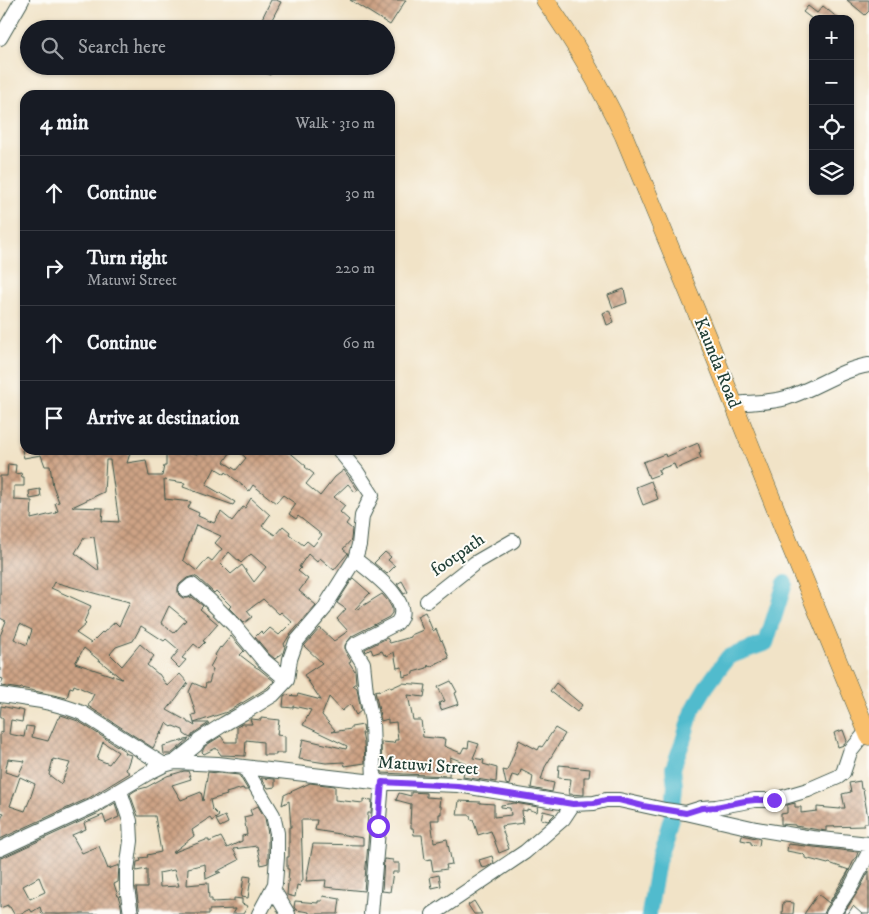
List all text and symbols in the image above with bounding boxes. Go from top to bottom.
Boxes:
map controls [809,15,854,195]
button: + [809,15,854,60]
search box [20,20,395,75]
icon: search [38,34,66,62]
text: Search here [78,36,166,59]
button: − [809,60,854,105]
button: locate [809,105,854,150]
text: 4 min [40,110,89,136]
text: Walk · 310 m [295,113,375,133]
button: layers [809,150,854,195]
icon: ahead [40,179,68,207]
text: Continue [87,182,157,205]
text: 30 m [345,183,375,203]
text: Turn right [87,247,167,270]
icon: right [40,254,68,282]
text: 220 m [335,258,375,278]
text: Matuwi Street [87,270,177,290]
street label: Kaunda Road [689,314,745,412]
icon: ahead [40,329,68,357]
text: Continue [87,332,157,355]
text: 60 m [343,333,375,353]
icon: arrive [40,404,68,432]
text: Arrive at destination [87,407,239,430]
street label: footpath [427,528,490,581]
street label: Matuwi Street [377,752,479,781]
route end [763,789,786,812]
route start [367,815,390,838]

